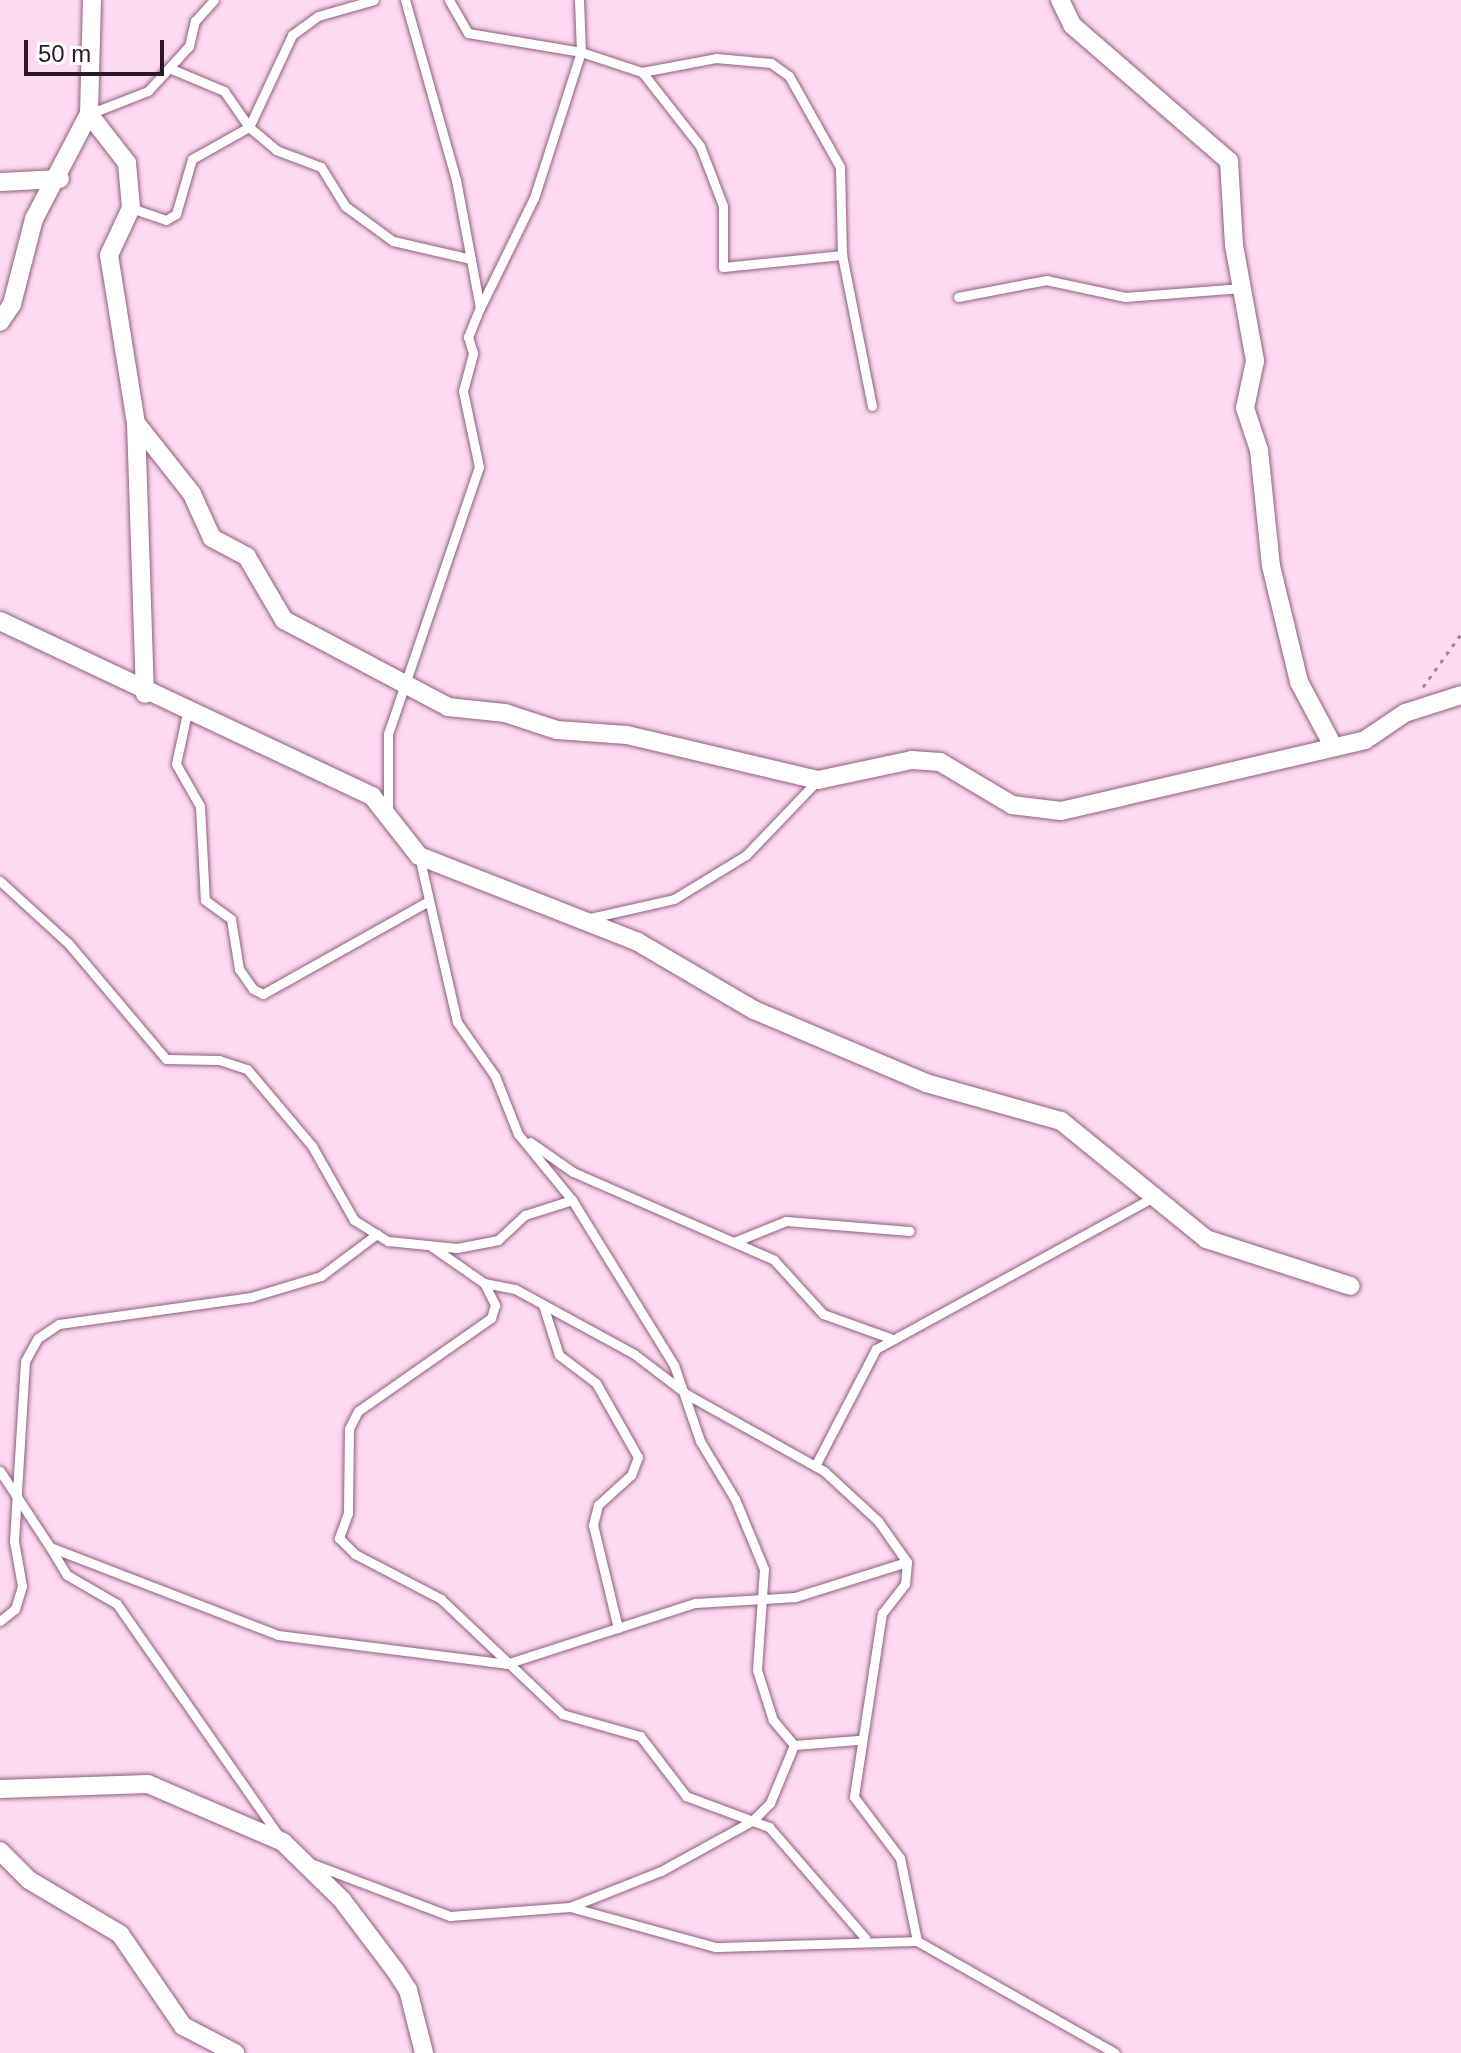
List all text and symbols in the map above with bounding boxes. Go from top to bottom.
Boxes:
scale bar [28,24,168,74]
text: 50 m [38,40,91,67]

